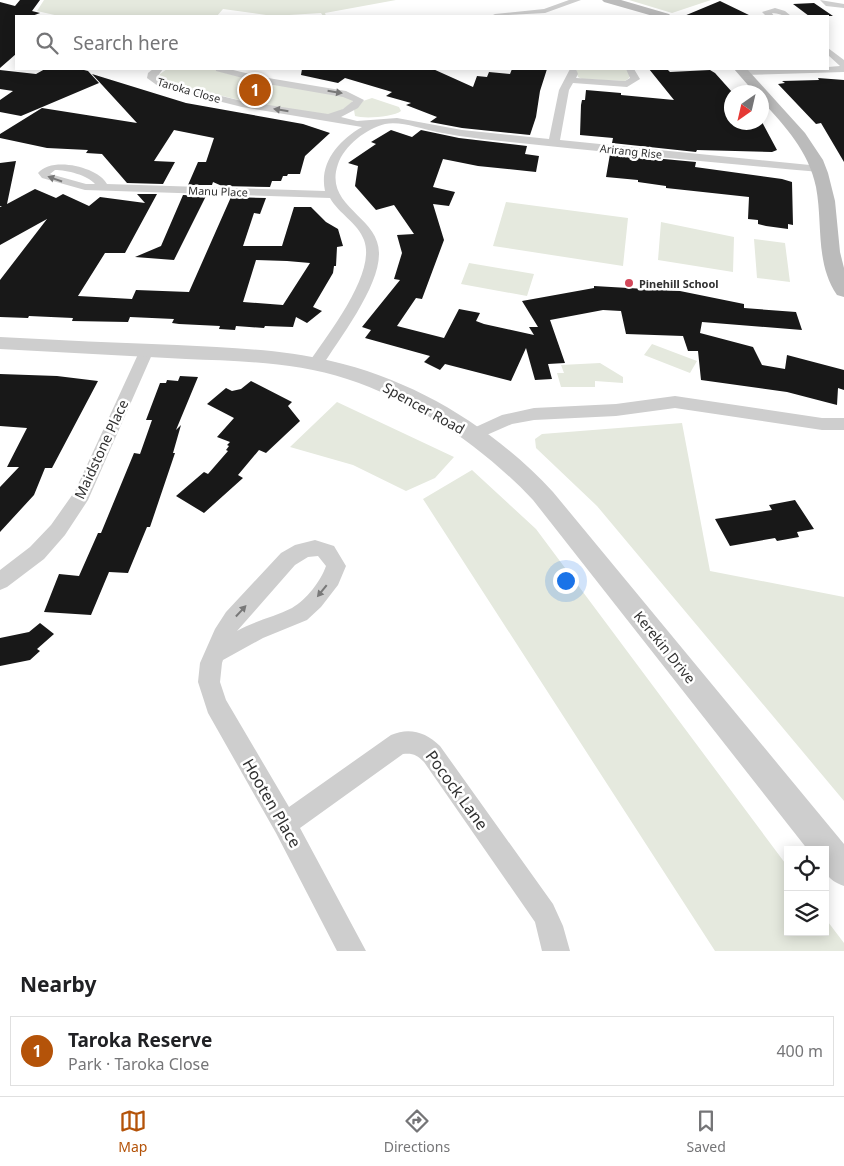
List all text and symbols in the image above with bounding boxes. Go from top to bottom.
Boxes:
search box [15,15,829,70]
icon: search [33,29,61,57]
text: Search here [73,30,179,56]
pin: 1 [239,71,271,109]
street label: Taroka Close [156,74,222,106]
north arrow [724,85,769,130]
one-way arrow [327,88,343,96]
one-way arrow [273,106,289,114]
street label: Arirang Rise [599,140,663,162]
one-way arrow [47,175,62,183]
street label: Manu Place [188,182,248,200]
place label: Pinehill School [639,276,719,291]
marker: Pinehill School [623,277,635,289]
street label: Spencer Road [380,378,468,438]
street label: Maidstone Place [70,396,132,502]
your location [553,568,579,594]
one-way arrow [317,584,327,598]
one-way arrow [235,605,246,618]
street label: Kerekin Drive [630,607,700,687]
street label: Pocock Lane [421,746,493,834]
street label: Hooten Place [238,754,306,852]
map controls [784,846,829,936]
button: locate [784,846,829,891]
button: layers [784,891,829,936]
text: Nearby [20,970,96,998]
text: Taroka Reserve [68,1027,212,1053]
text: 1 [32,1040,42,1062]
text: 400 m [776,1040,823,1062]
text: Park · Taroka Close [68,1053,209,1075]
tab: Map [118,1107,147,1156]
tab: Directions [384,1107,450,1156]
tab: Saved [687,1107,726,1156]

